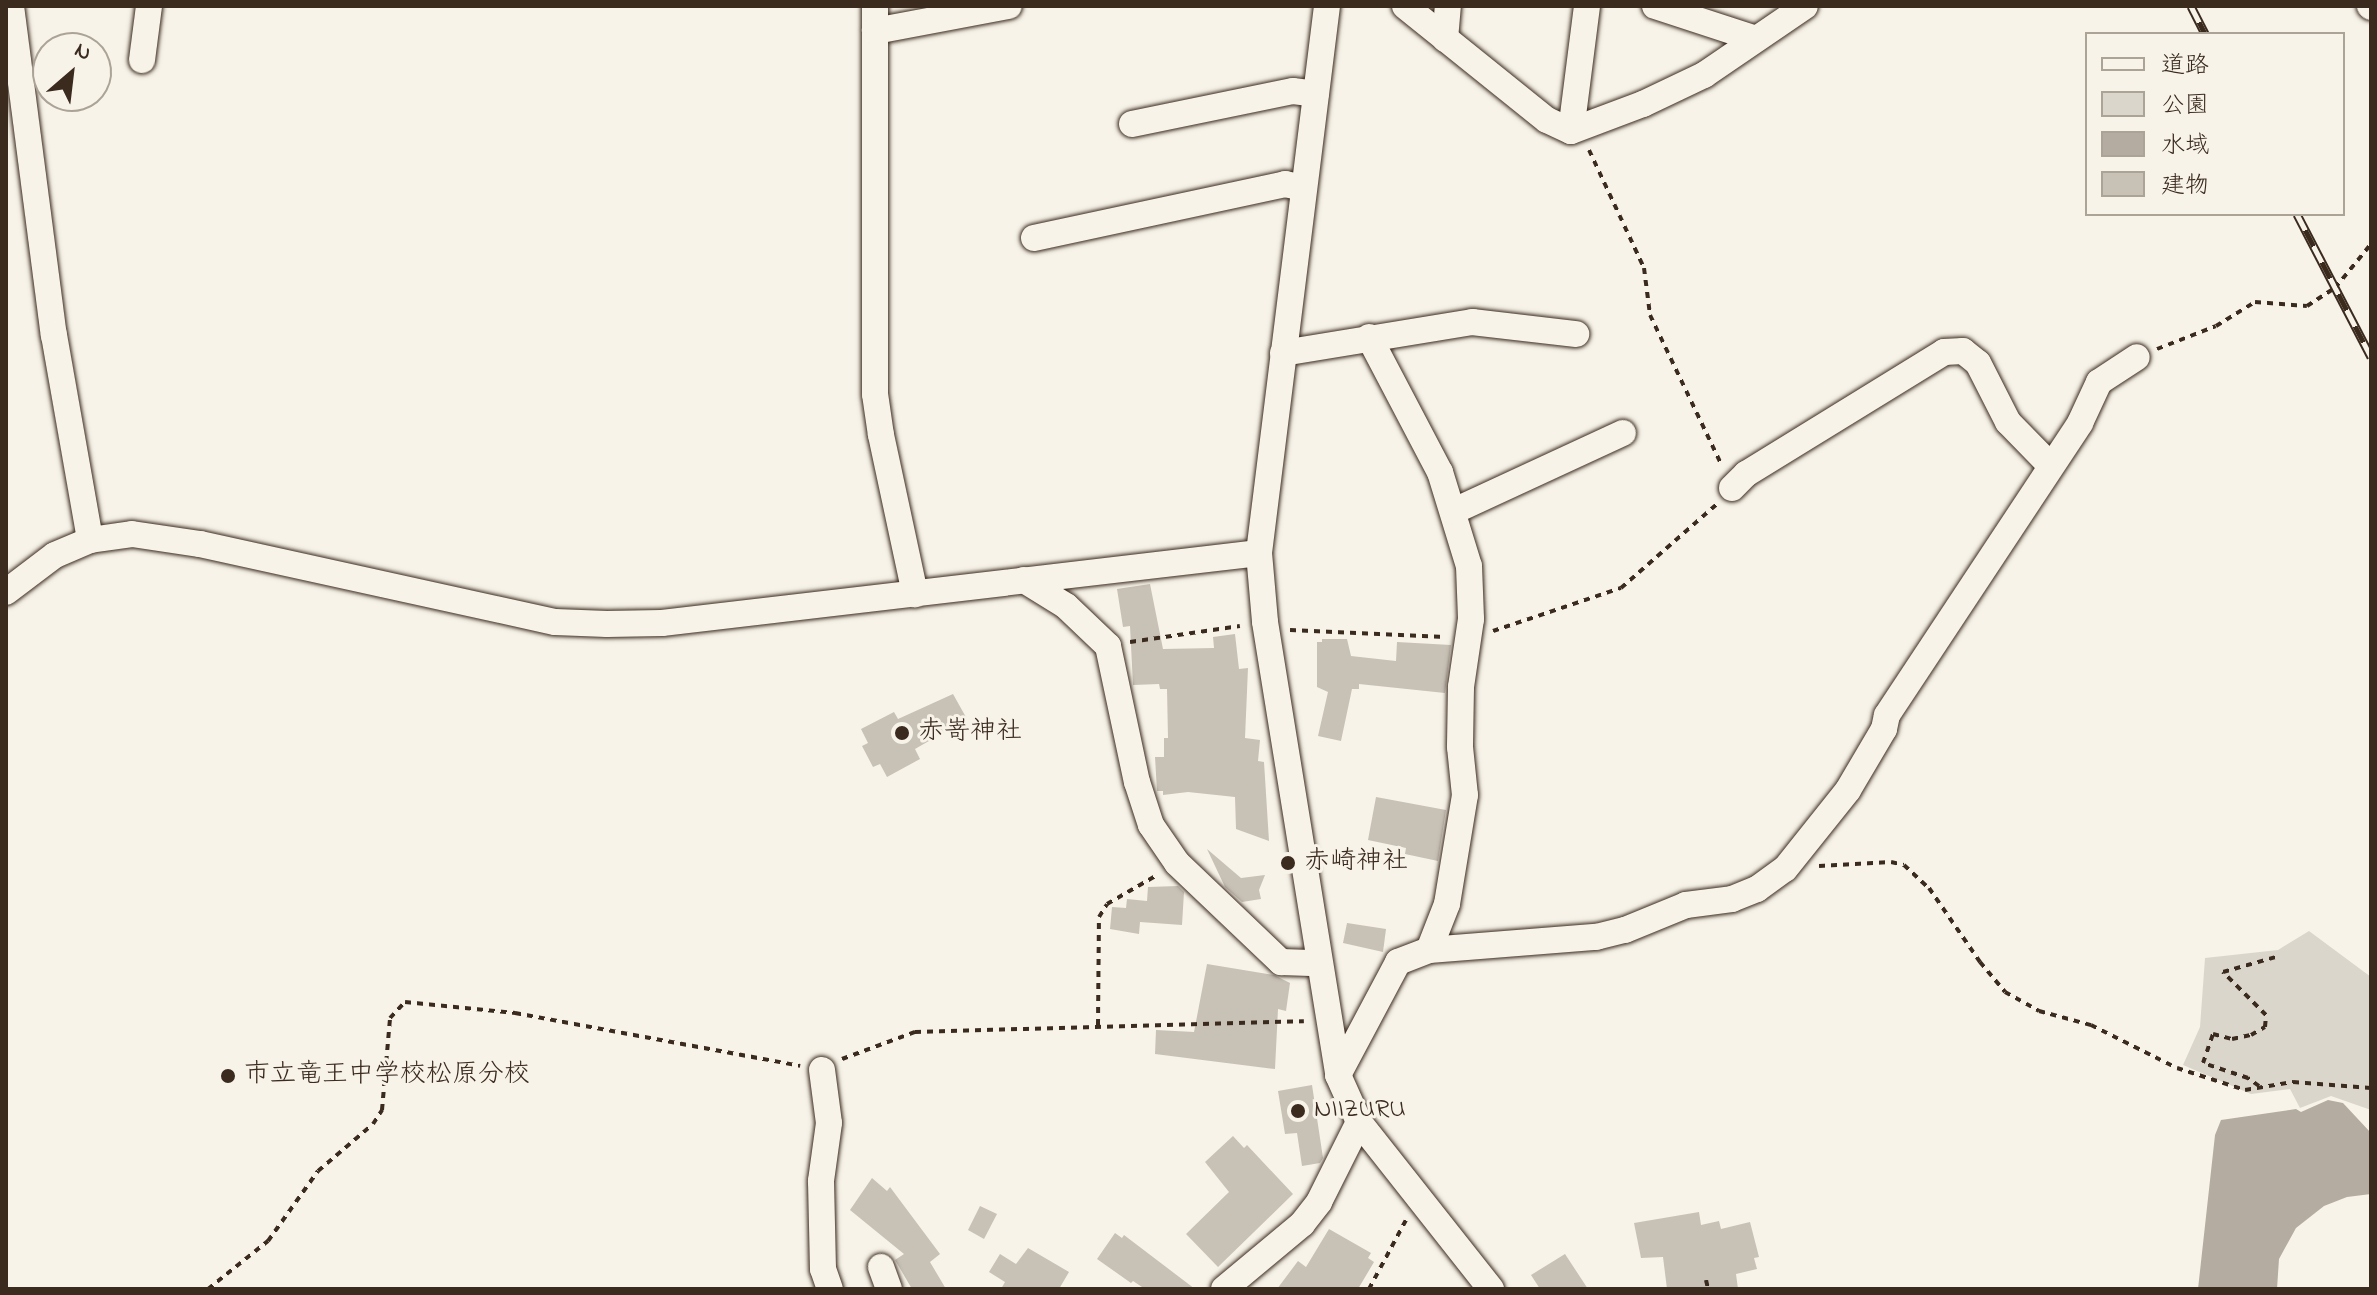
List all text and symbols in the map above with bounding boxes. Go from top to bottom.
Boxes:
north arrow [32,32,112,112]
legend [2085,32,2345,216]
text: N [68,35,96,70]
text: 道路 [2161,49,2209,84]
text: 公園 [2161,89,2209,124]
text: 水域 [2161,129,2209,164]
text: 建物 [2161,169,2209,204]
place label: 赤嵜神社 [918,717,1022,749]
marker: 赤嵜神社 [893,724,911,742]
place label: 赤崎神社 [1304,847,1408,879]
marker: 赤崎神社 [1279,854,1297,872]
place label: 市立竜王中学校松原分校 [244,1060,530,1092]
marker: 市立竜王中学校松原分校 [219,1067,237,1085]
place label: NIIZURU [1314,1095,1406,1127]
marker: NIIZURU [1289,1102,1307,1120]

